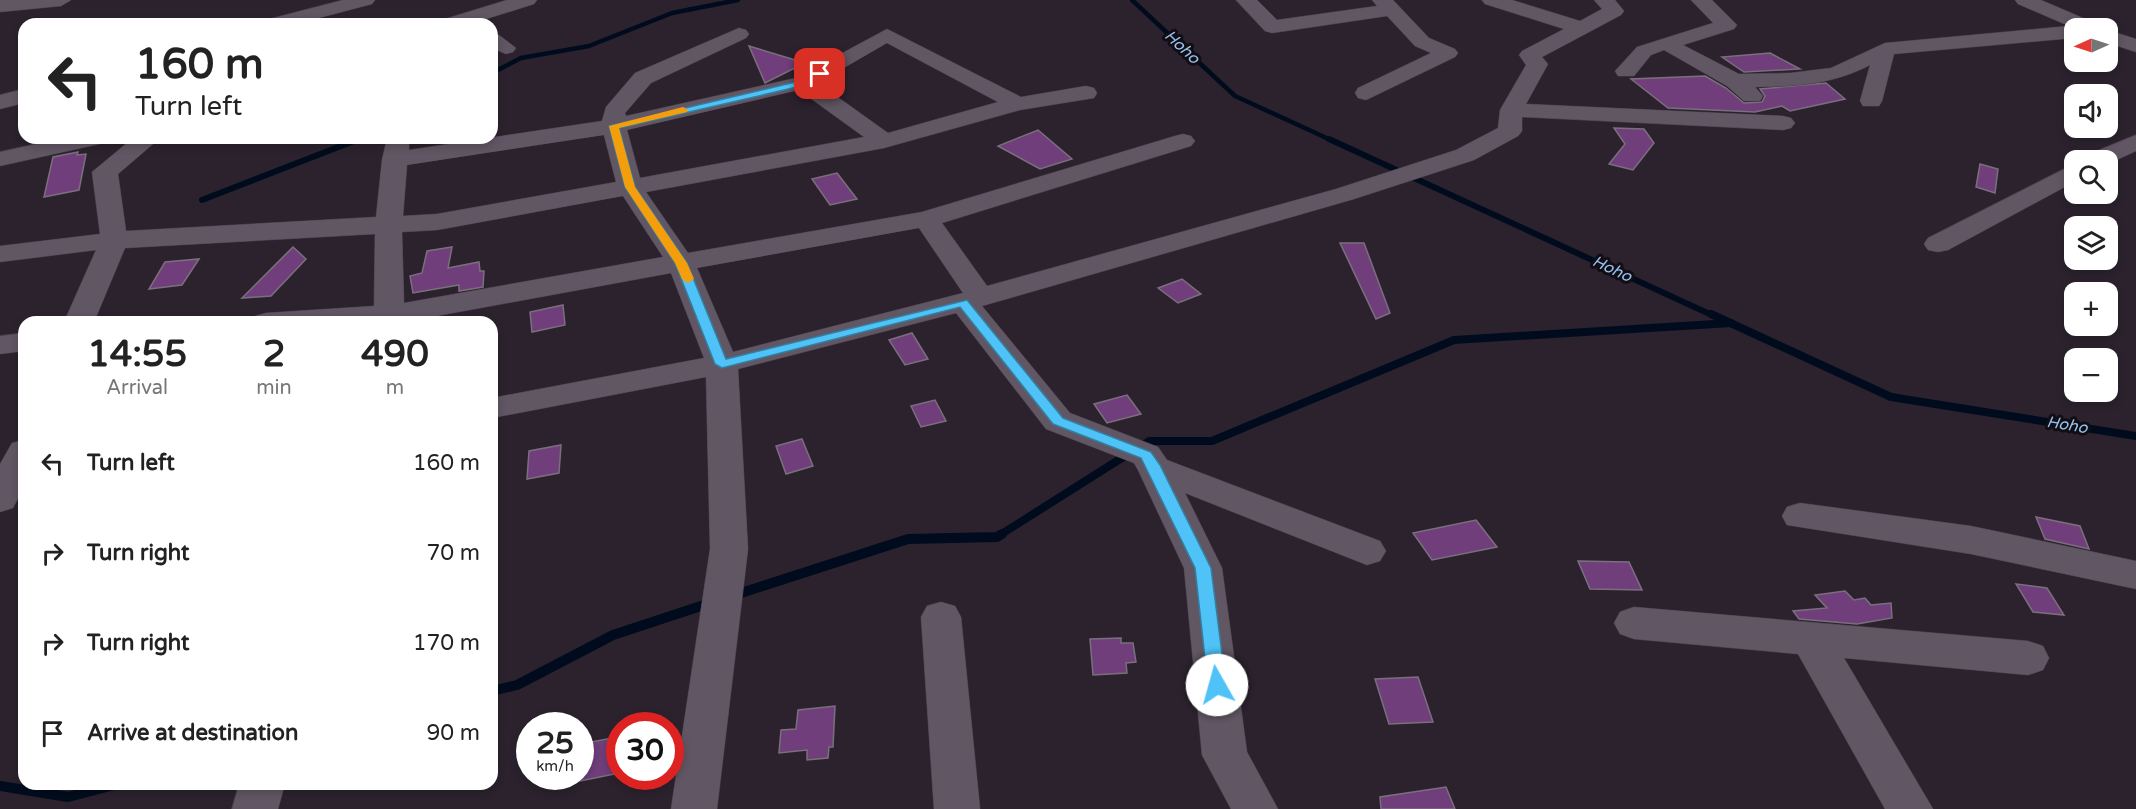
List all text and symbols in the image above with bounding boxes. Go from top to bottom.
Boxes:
north arrow [2064,18,2118,72]
map controls [2064,18,2118,402]
water label: Hoho [1160,26,1205,69]
text: 160 m [135,39,264,90]
icon: left [36,42,114,120]
pin [794,48,845,99]
icon: arrive [803,57,836,90]
button: sound [2064,84,2118,138]
text: Turn left [135,90,242,123]
button: search [2064,150,2118,204]
button: layers [2064,216,2118,270]
water label: Hoho [1589,251,1636,287]
button: + [2064,282,2118,336]
text: 14:55 [87,333,187,376]
text: 2 [263,333,285,376]
text: 490 [361,333,429,376]
button: − [2064,348,2118,402]
text: Arrival [106,376,168,400]
text: min [256,376,292,400]
text: m [386,376,404,400]
water label: Hoho [2045,412,2090,438]
icon: left [36,447,69,480]
text: Turn left [87,450,175,476]
text: 160 m [413,450,480,476]
icon: right [36,537,69,570]
text: Turn right [87,540,189,566]
text: 70 m [426,540,480,566]
icon: right [36,627,69,660]
text: Turn right [87,630,189,656]
text: 170 m [413,630,480,656]
position arrow [1185,653,1249,717]
speed limit sign: 30 [606,712,684,790]
icon: arrive [36,717,69,750]
text: Arrive at destination [87,720,298,746]
text: 90 m [426,720,480,746]
text: 25 [536,725,574,762]
text: km/h [536,757,574,775]

